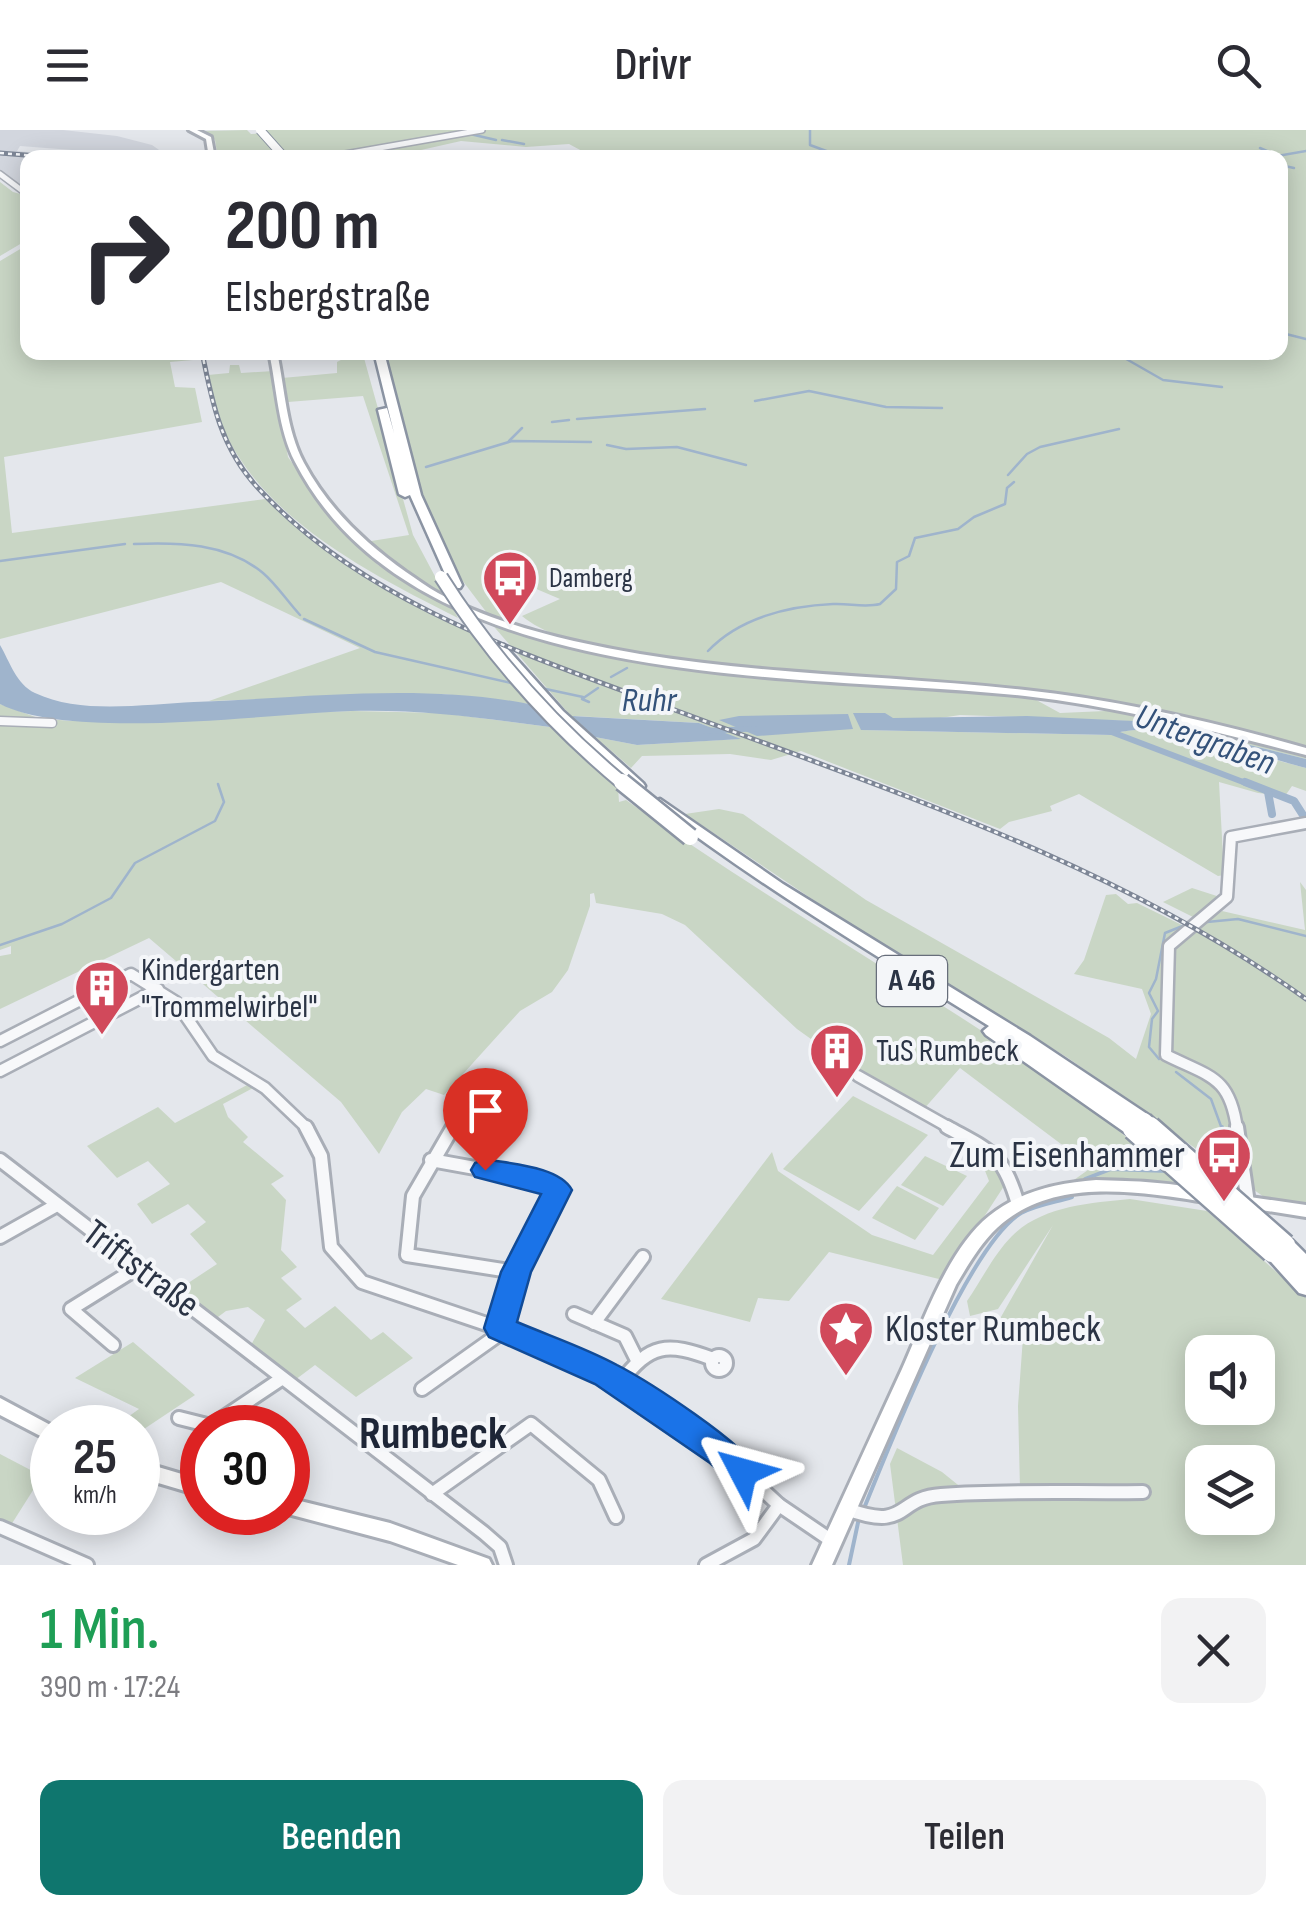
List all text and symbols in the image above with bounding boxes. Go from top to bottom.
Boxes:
icon: menu [40,38,95,93]
text: Drivr [615,38,691,93]
icon: search [1211,38,1266,93]
text: 200 m [225,185,380,269]
icon: right [60,190,190,320]
text: Elsbergstraße [225,270,431,325]
bus stop icon: Damberg [480,548,540,627]
place label: Damberg [549,562,633,595]
water label: Ruhr [622,679,677,722]
water label: Untergraben [1129,695,1281,785]
place label: Kindergarten "Trommelwirbel" [141,951,318,1027]
road number: A 46 [877,956,947,1006]
building icon: Kindergarten "Trommelwirbel" [72,958,132,1037]
building icon: TuS Rumbeck [807,1021,867,1100]
place label: TuS Rumbeck [876,1032,1019,1071]
pin [443,1068,528,1171]
icon: arrive [458,1083,513,1138]
bus stop icon: Zum Eisenhammer [1194,1125,1254,1204]
place label: Zum Eisenhammer [950,1133,1185,1178]
street label: Triftstraße [74,1211,208,1327]
place icon: Kloster Rumbeck [816,1299,876,1378]
place label: Kloster Rumbeck [885,1307,1101,1352]
map controls [1185,1335,1275,1535]
button: sound [1185,1335,1275,1425]
speed limit sign: 30 [180,1405,310,1535]
district label: Rumbeck [359,1407,507,1462]
position arrow [691,1420,795,1524]
text: 25 [73,1428,117,1488]
button: layers [1185,1445,1275,1535]
text: km/h [73,1480,117,1511]
text: 1 Min. [40,1594,160,1666]
button: close [1161,1598,1266,1703]
text: 390 m · 17:24 [40,1668,180,1707]
button: Beenden [40,1780,643,1895]
button: Teilen [663,1780,1266,1895]

